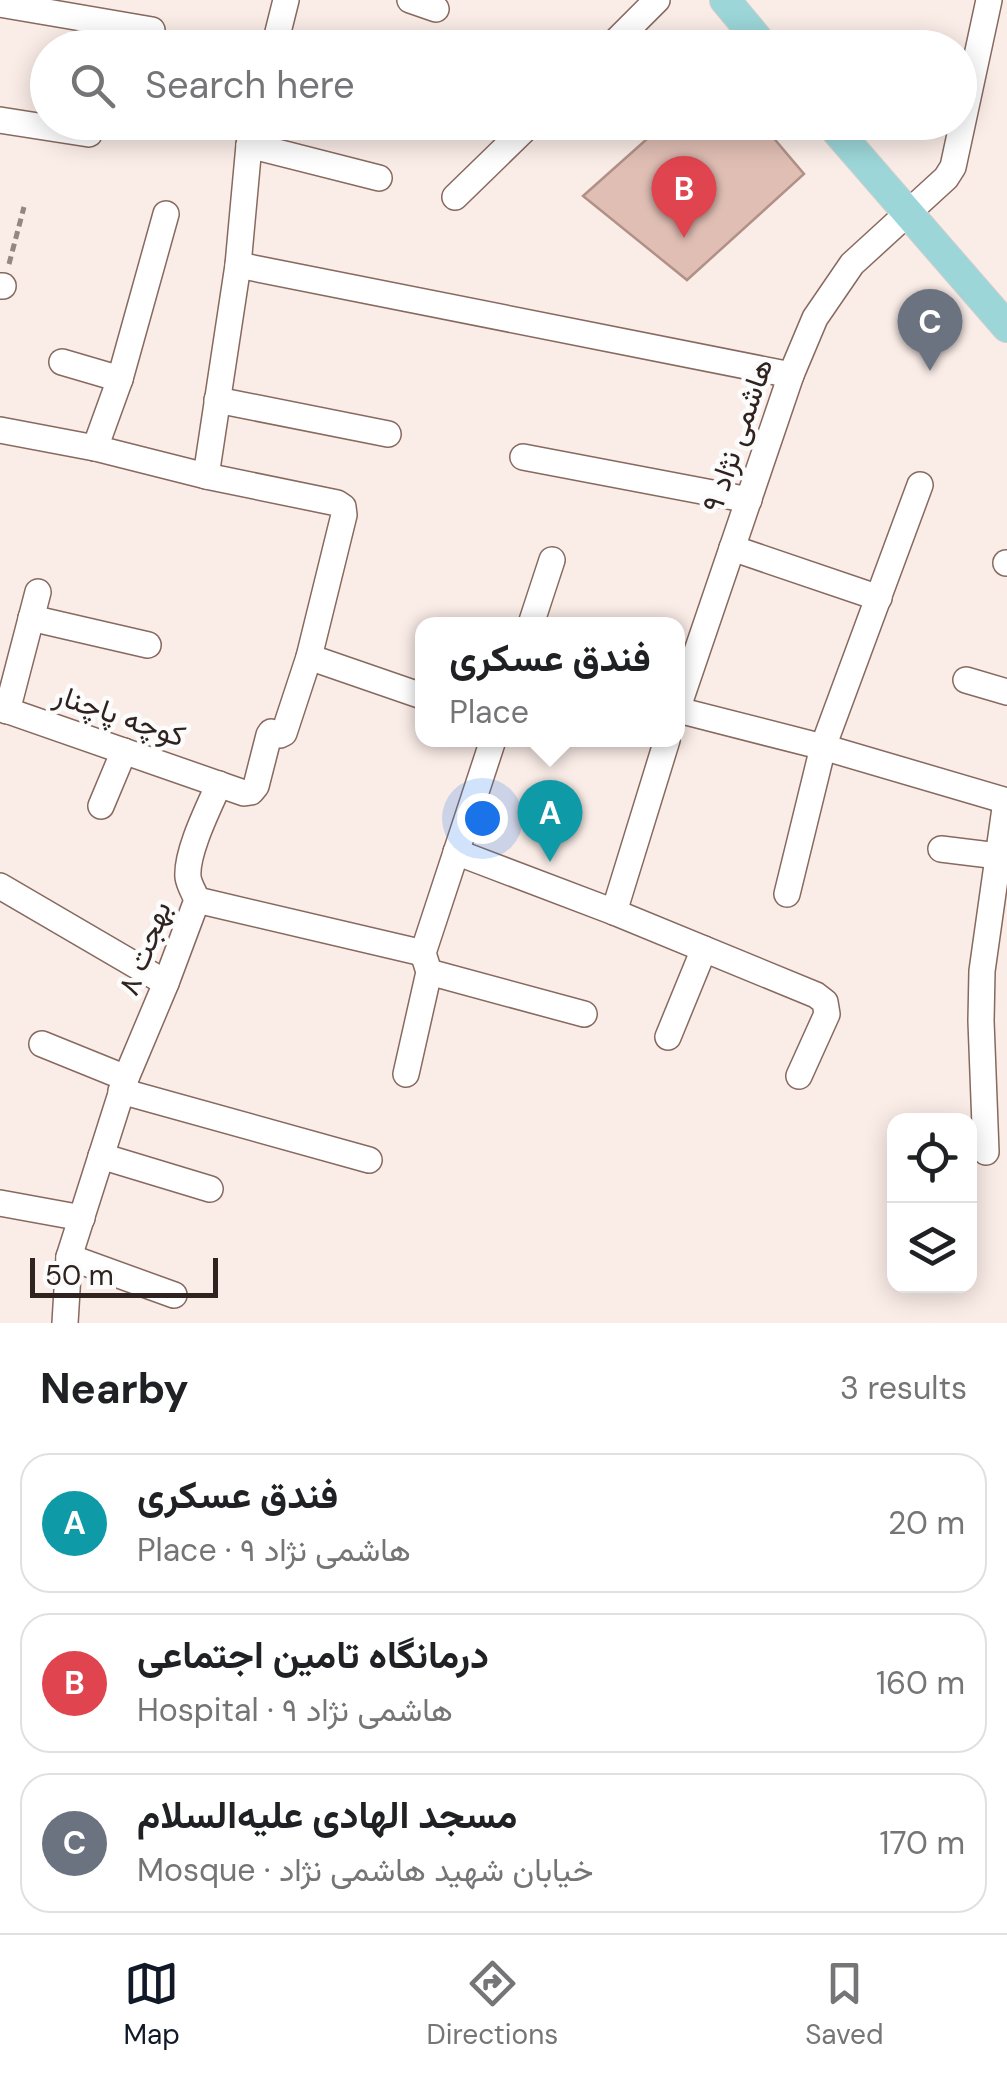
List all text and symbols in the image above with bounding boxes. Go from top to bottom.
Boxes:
search box [30,30,977,140]
icon: search [65,58,120,113]
text: Search here [145,60,355,110]
pin: B [652,156,716,238]
pin: C [898,288,962,371]
street label: هاشمی نژاد ۹ [692,353,782,517]
popup [415,617,685,747]
text: فندق عسکری [449,633,651,683]
street label: کوچه پاچنار [48,674,191,756]
text: Place [449,691,529,733]
pin: A [518,780,582,862]
your location [457,793,508,844]
street label: بهجت ۸ [108,895,180,1001]
map controls [887,1113,977,1293]
button: locate [887,1113,977,1203]
button: layers [887,1203,977,1293]
scale bar [30,1253,218,1298]
text: 50 m [45,1257,114,1294]
text: Nearby [40,1361,189,1416]
text: 3 results [840,1367,967,1409]
text: فندق عسکری [137,1470,338,1520]
text: A [63,1502,86,1544]
text: 20 m [888,1502,965,1544]
text: Place · هاشمی نژاد ۹ [137,1529,411,1571]
text: درمانگاه تامین اجتماعی [137,1630,489,1680]
text: B [64,1662,85,1704]
text: 160 m [876,1662,965,1704]
text: Hospital · هاشمی نژاد ۹ [137,1689,453,1731]
text: مسجد الهادی علیه‌السلام [137,1790,517,1840]
text: C [63,1822,86,1864]
text: 170 m [879,1822,965,1864]
text: Mosque · خیابان شهید هاشمی نژاد [137,1849,594,1891]
tab: Map [123,1956,180,2053]
tab: Directions [427,1956,558,2053]
tab: Saved [805,1956,884,2053]

